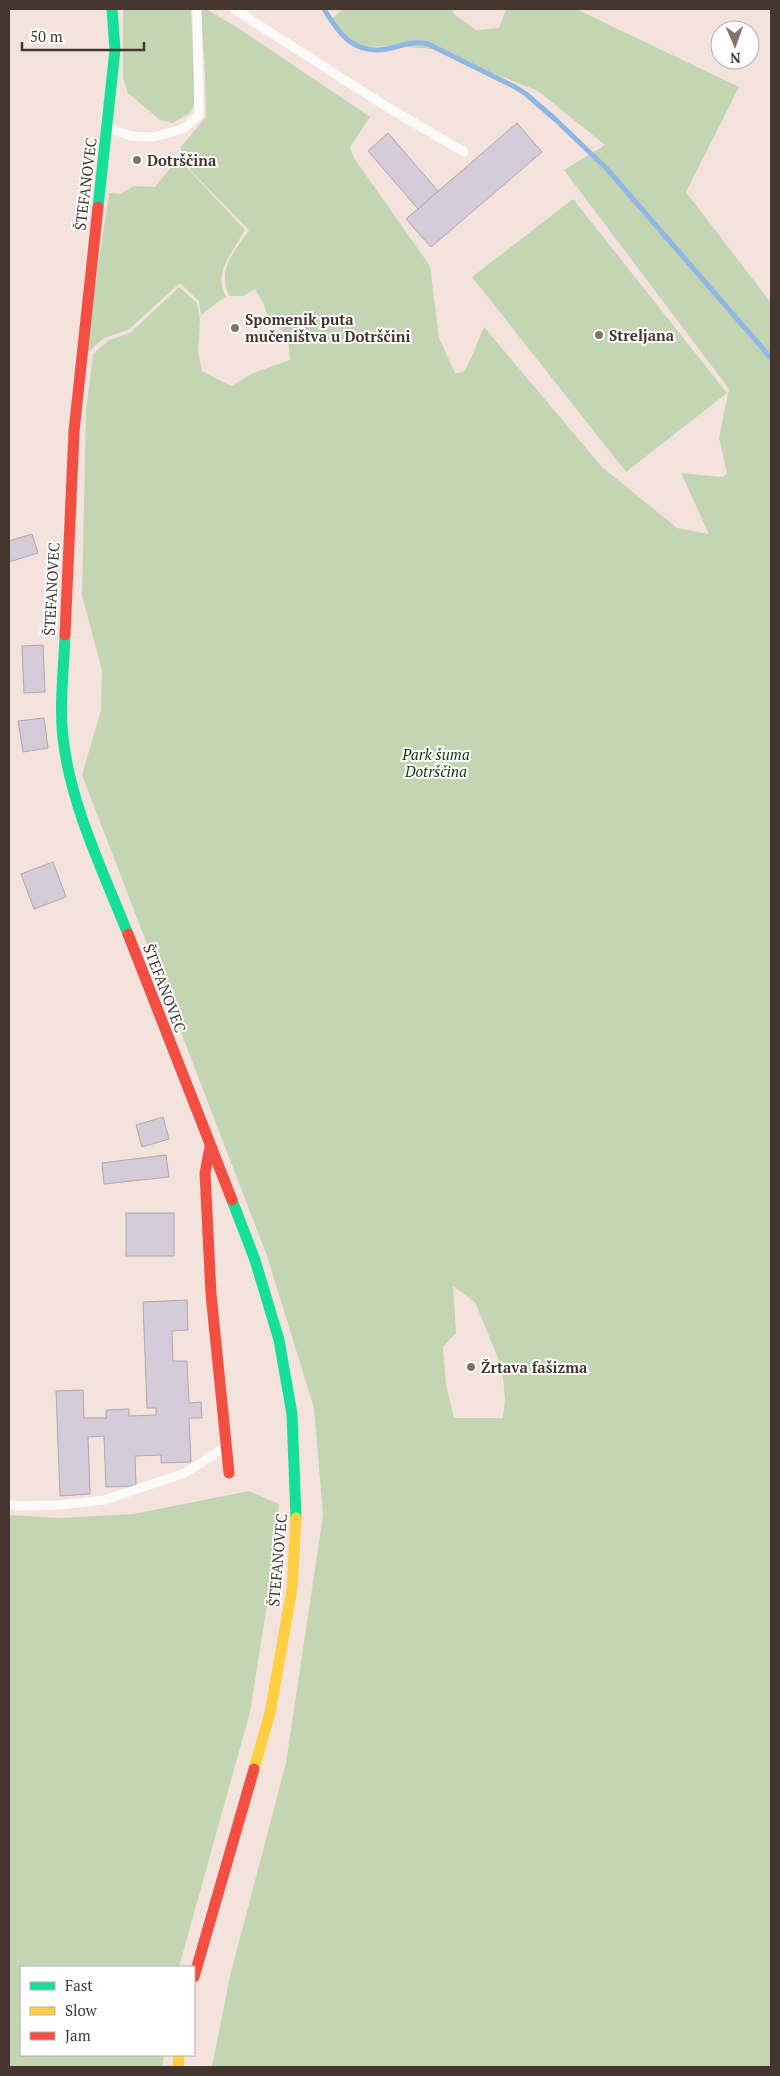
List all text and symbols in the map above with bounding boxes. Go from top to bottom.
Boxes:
scale bar [22,20,145,52]
north arrow [710,20,760,70]
text: 50 m [30,26,63,46]
text: N [729,49,741,68]
street label: ŠTEFANOVEC [69,136,101,232]
place label: Dotrščina [147,150,217,170]
marker: Dotrščina [131,154,143,166]
place label: Spomenik puta mučeništva u Dotrščini [245,309,410,346]
marker: Spomenik puta mučeništva u Dotrščini [229,322,241,334]
place label: Streljana [609,325,675,345]
marker: Streljana [593,329,605,341]
street label: ŠTEFANOVEC [39,542,63,636]
park label: Park šuma Dotrščina [401,744,470,781]
street label: ŠTEFANOVEC [139,941,191,1035]
place label: Žrtava fašizma [481,1357,588,1377]
marker: Žrtava fašizma [465,1361,477,1373]
street label: ŠTEFANOVEC [263,1513,291,1607]
legend [20,1966,195,2056]
text: Fast [65,1975,93,1995]
text: Slow [65,2000,98,2020]
text: Jam [65,2025,91,2045]

